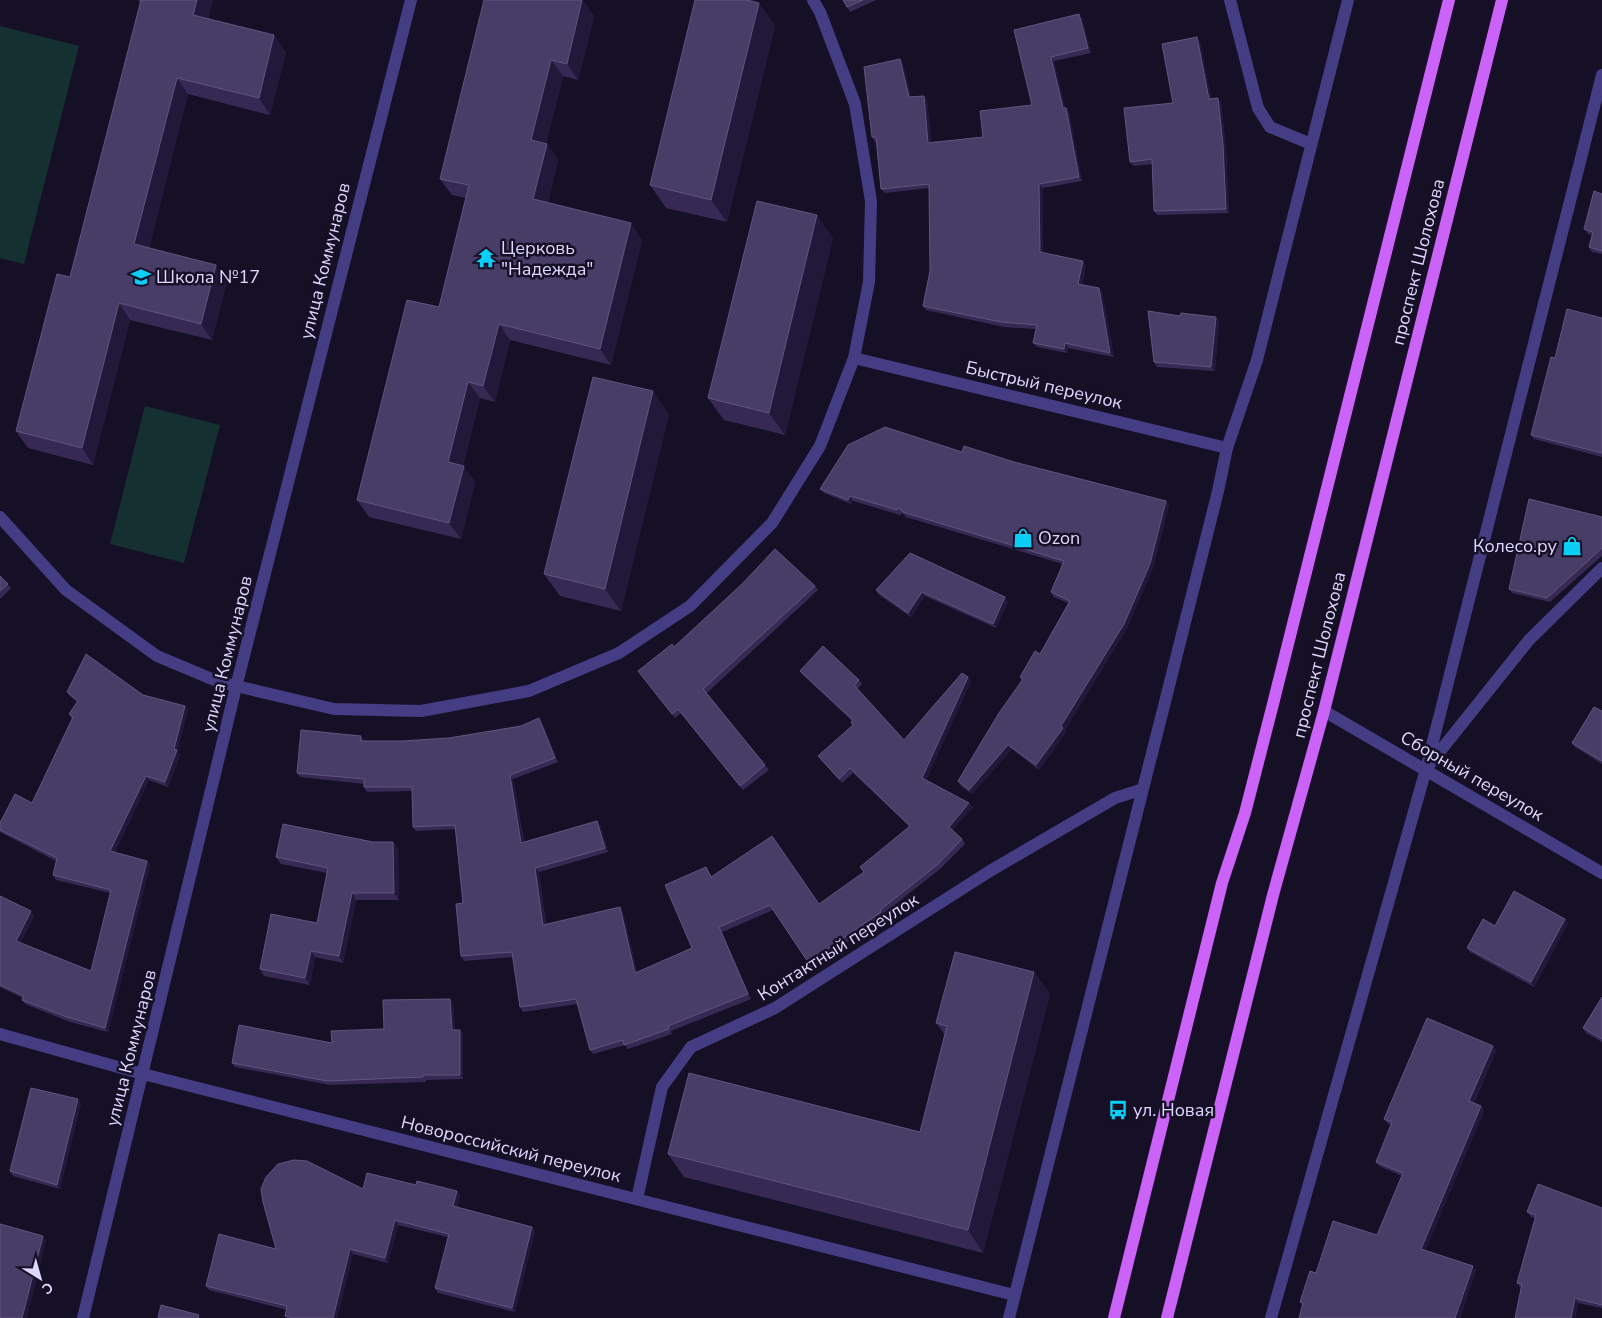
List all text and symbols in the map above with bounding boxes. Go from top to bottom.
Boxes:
street label: проспект Шолохова [1386,176,1450,348]
street label: улица Коммунаров [294,180,356,342]
place label: Церковь "Надежда" [501,236,593,281]
temple icon: Церковь "Надежда" [475,247,497,269]
place label: Школа №17 [156,265,260,289]
school or university icon: Школа №17 [130,266,152,288]
street label: Быстрый переулок [963,355,1125,415]
place label: Ozon [1038,526,1080,550]
shop icon: Ozon [1012,527,1034,549]
place label: Колесо.ру [1473,534,1558,558]
shop icon: Колесо.ру [1561,535,1583,557]
street label: проспект Шолохова [1287,569,1351,741]
street label: улица Коммунаров [196,573,258,735]
street label: Сборный переулок [1396,725,1548,827]
street label: Контактный переулок [753,887,924,1006]
street label: улица Коммунаров [100,967,162,1129]
place label: ул. Новая [1133,1098,1214,1122]
bus stop icon: ул. Новая [1107,1099,1129,1121]
street label: Новороссийский переулок [398,1110,624,1188]
north arrow [15,1253,65,1303]
text: С [38,1278,57,1299]

